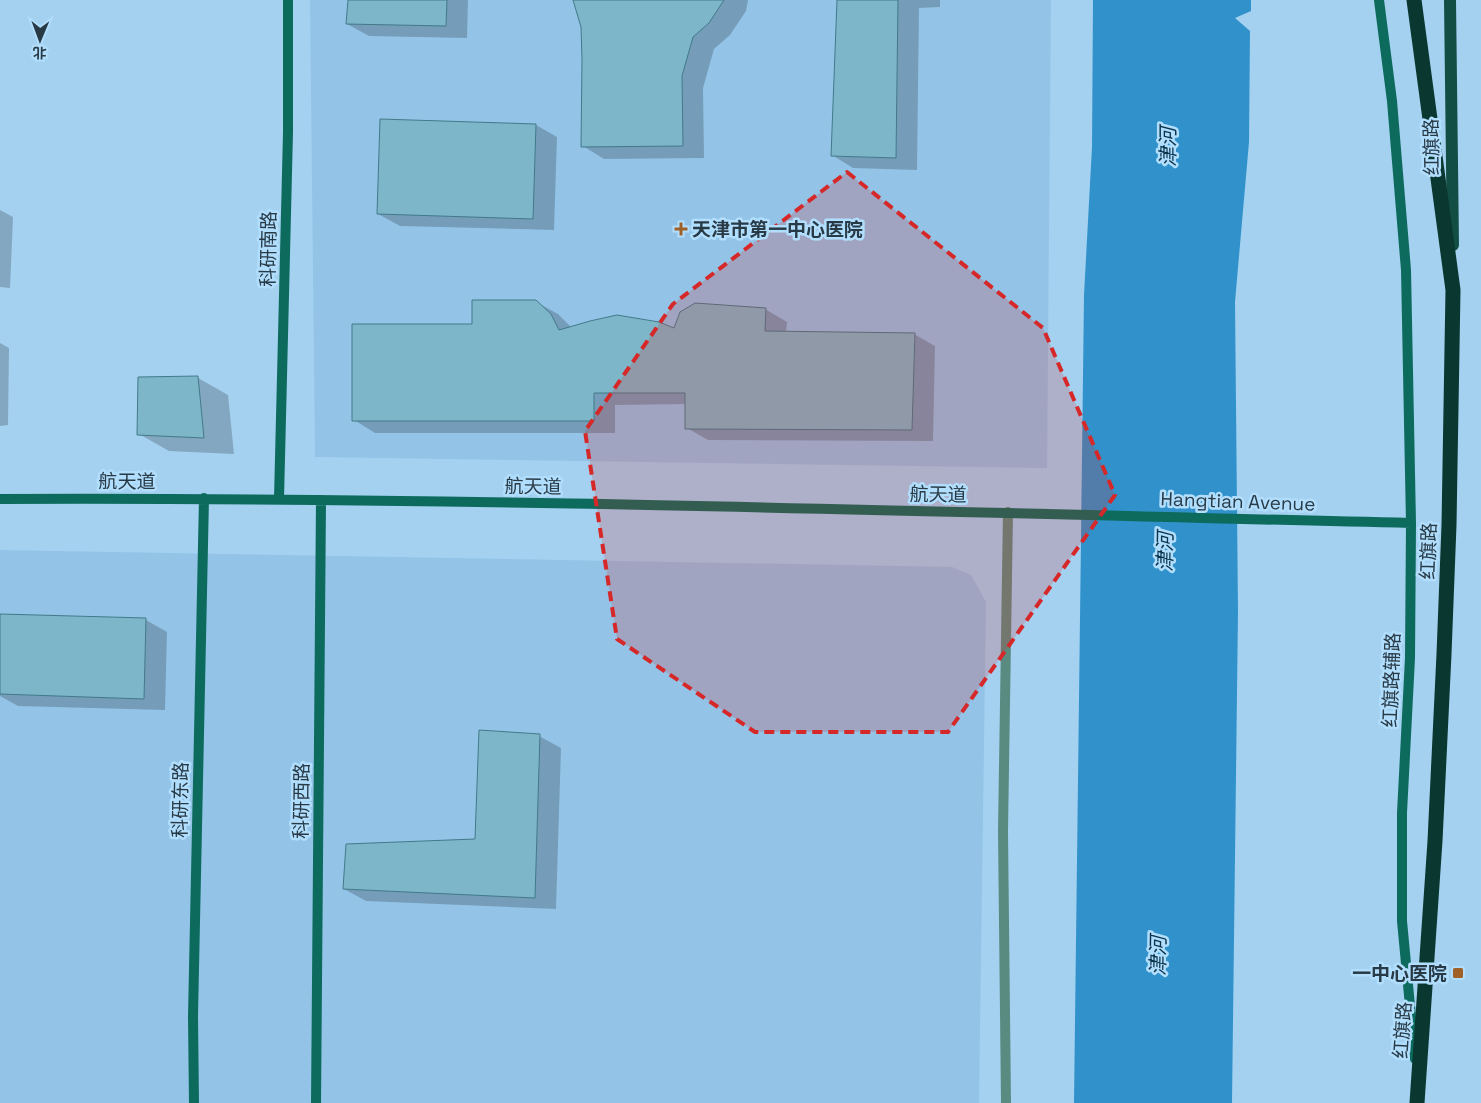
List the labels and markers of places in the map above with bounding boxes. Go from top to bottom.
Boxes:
place label: 天津市第一中心医院 [692,217,863,242]
marker: 天津市第一中心医院 [674,222,688,236]
place label: 一中心医院 [1352,961,1447,986]
marker: 一中心医院 [1451,966,1465,980]

